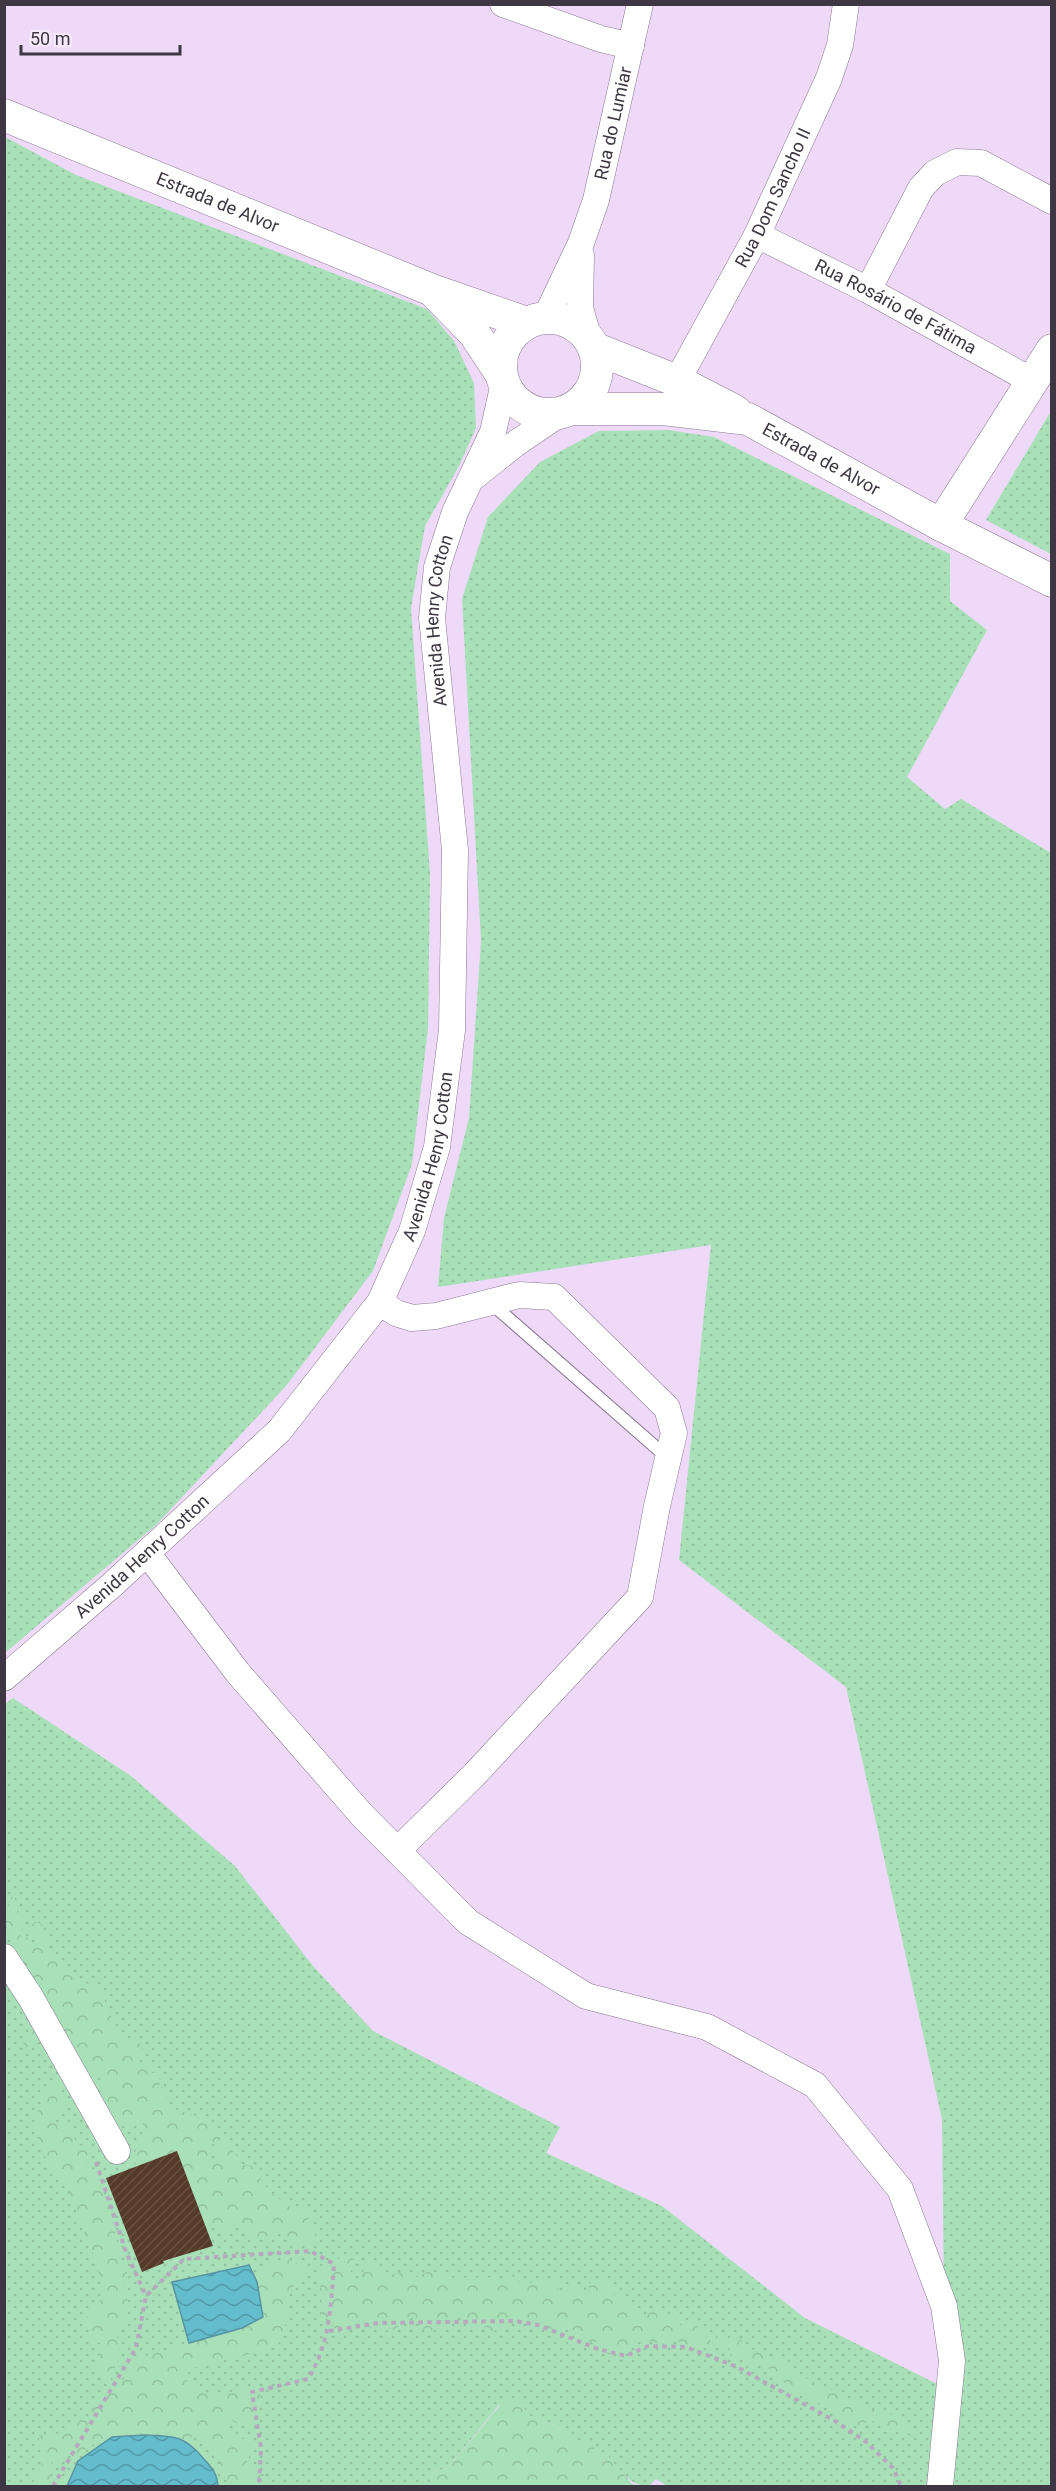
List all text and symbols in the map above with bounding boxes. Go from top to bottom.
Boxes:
scale bar [21,18,180,56]
text: 50 m [30,28,70,49]
street label: Rua do Lumiar [590,65,636,182]
street label: Rua Dom Sancho II [730,125,815,271]
street label: Estrada de Alvor [154,168,282,236]
street label: Rua Rosário de Fátima [811,254,980,358]
street label: Estrada de Alvor [759,418,884,499]
street label: Avenida Henry Cotton [421,532,457,708]
street label: Avenida Henry Cotton [398,1070,457,1244]
street label: Avenida Henry Cotton [70,1490,213,1622]

